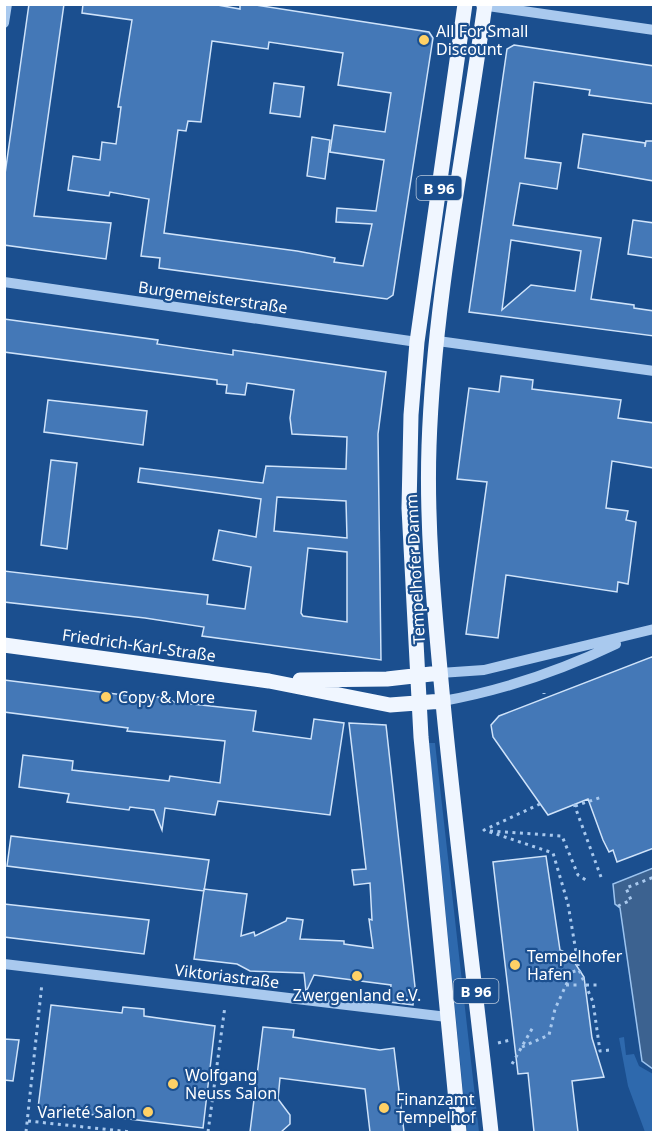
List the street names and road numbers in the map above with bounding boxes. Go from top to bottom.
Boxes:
road number: B 96 [416,176,462,200]
street label: Burgemeisterstraße [137,276,289,318]
street label: Tempelhofer Damm [400,493,430,645]
street label: Friedrich-Karl-Straße [61,623,217,667]
street label: Viktoriastraße [173,959,281,993]
road number: B 96 [454,979,498,1003]

